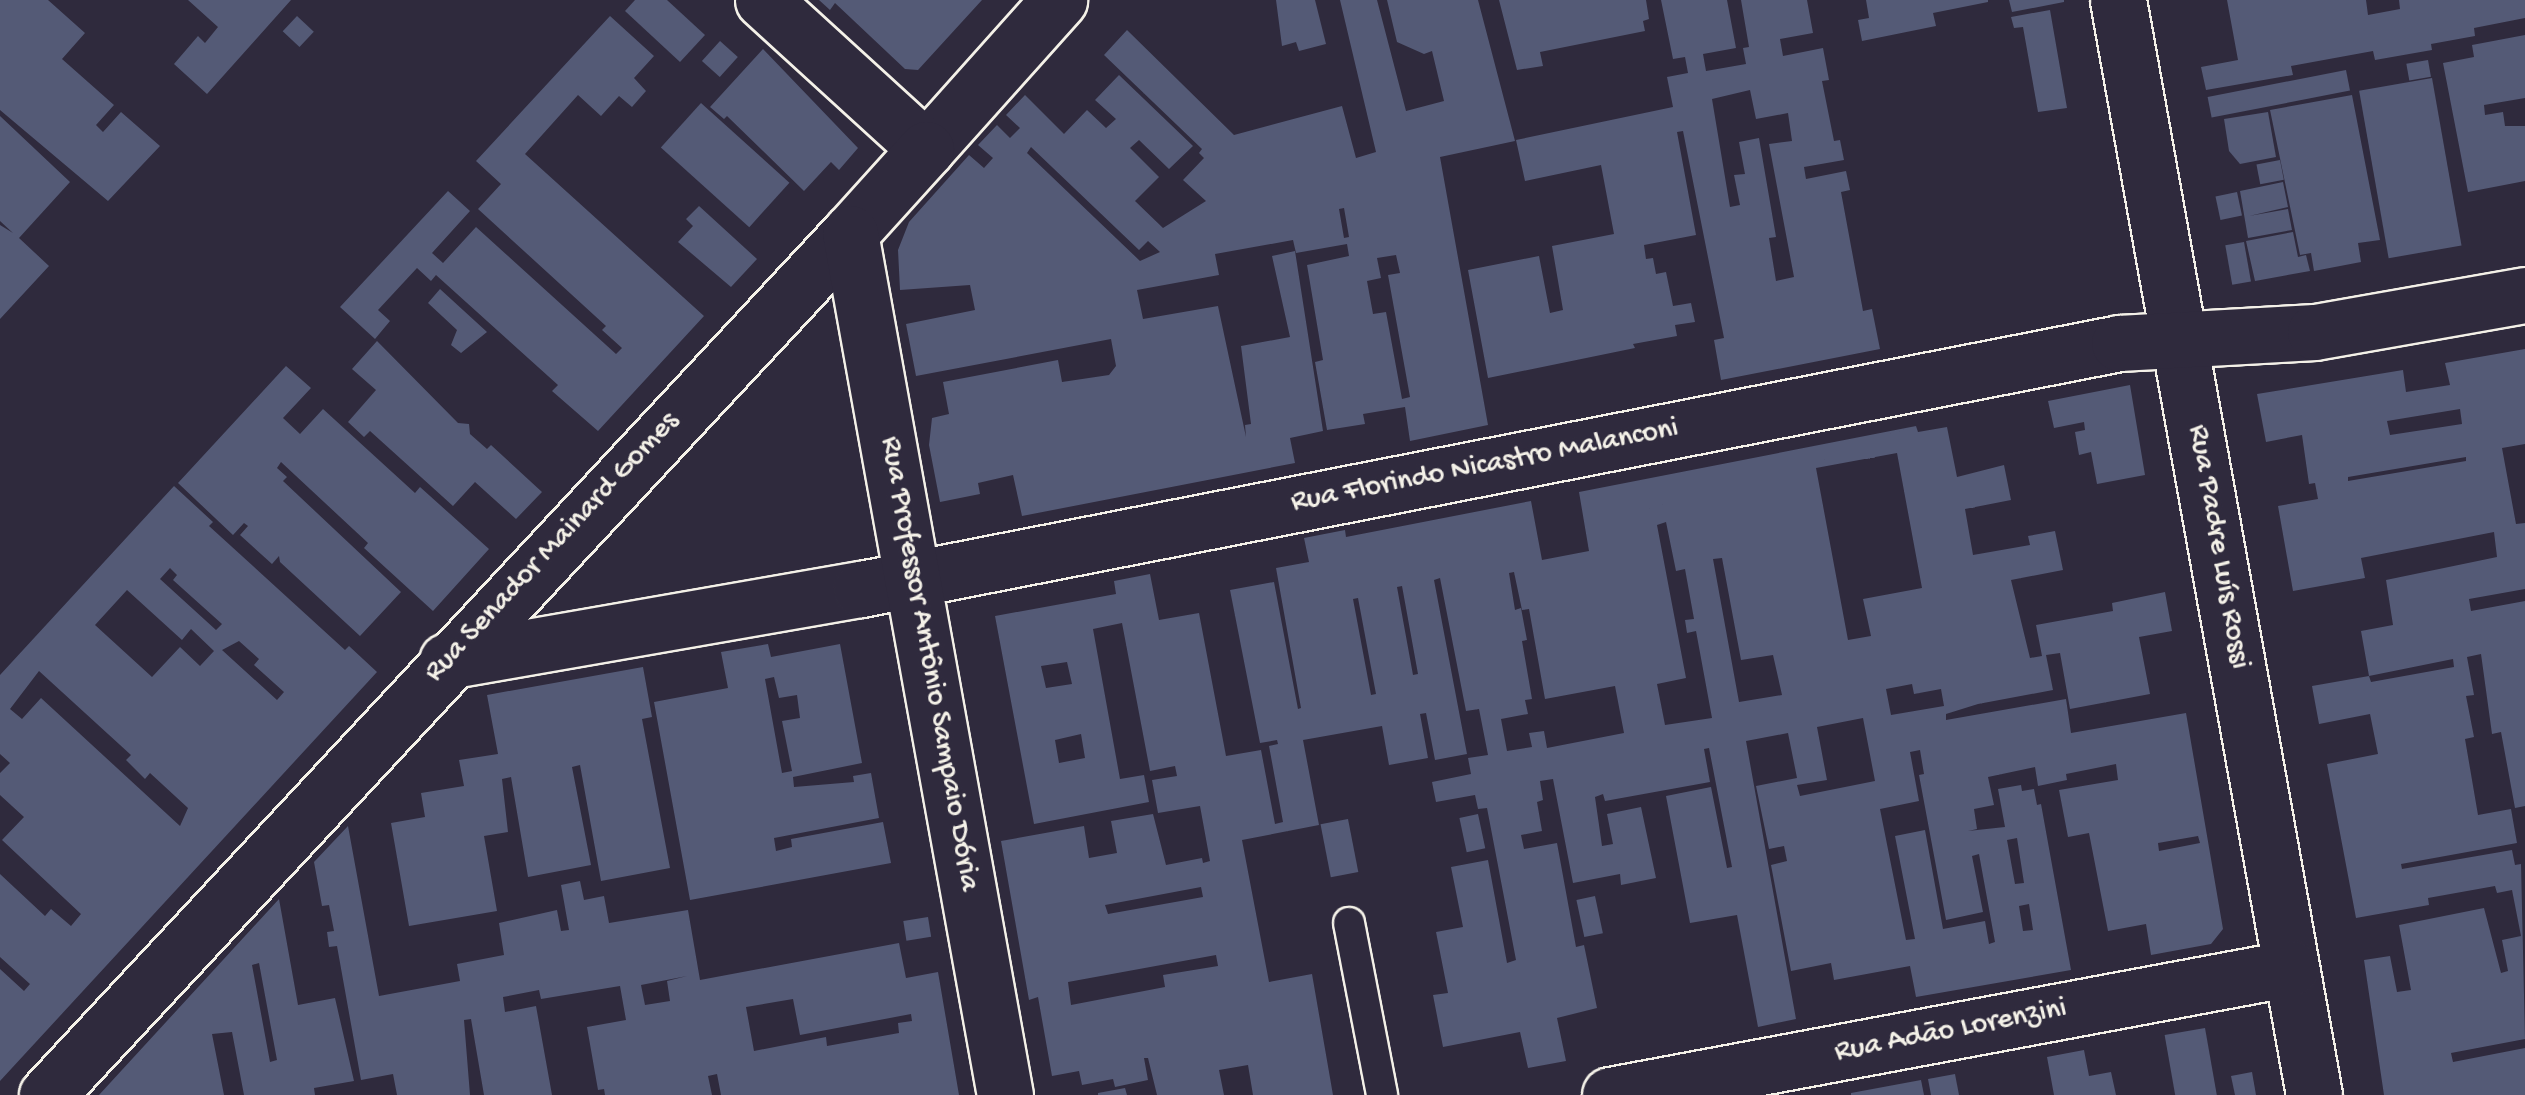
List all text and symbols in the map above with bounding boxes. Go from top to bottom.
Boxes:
street label: Rua Senador Mainard Gomes [418,405,688,691]
street label: Rua Florindo Nicastro Malanconi [1288,412,1682,522]
street label: Rua Padre Luís Rossi [2178,422,2256,672]
street label: Rua Professor Antônio Sampaio Dória [870,434,986,894]
street label: Rua Adão Lorenzini [1832,992,2070,1072]

